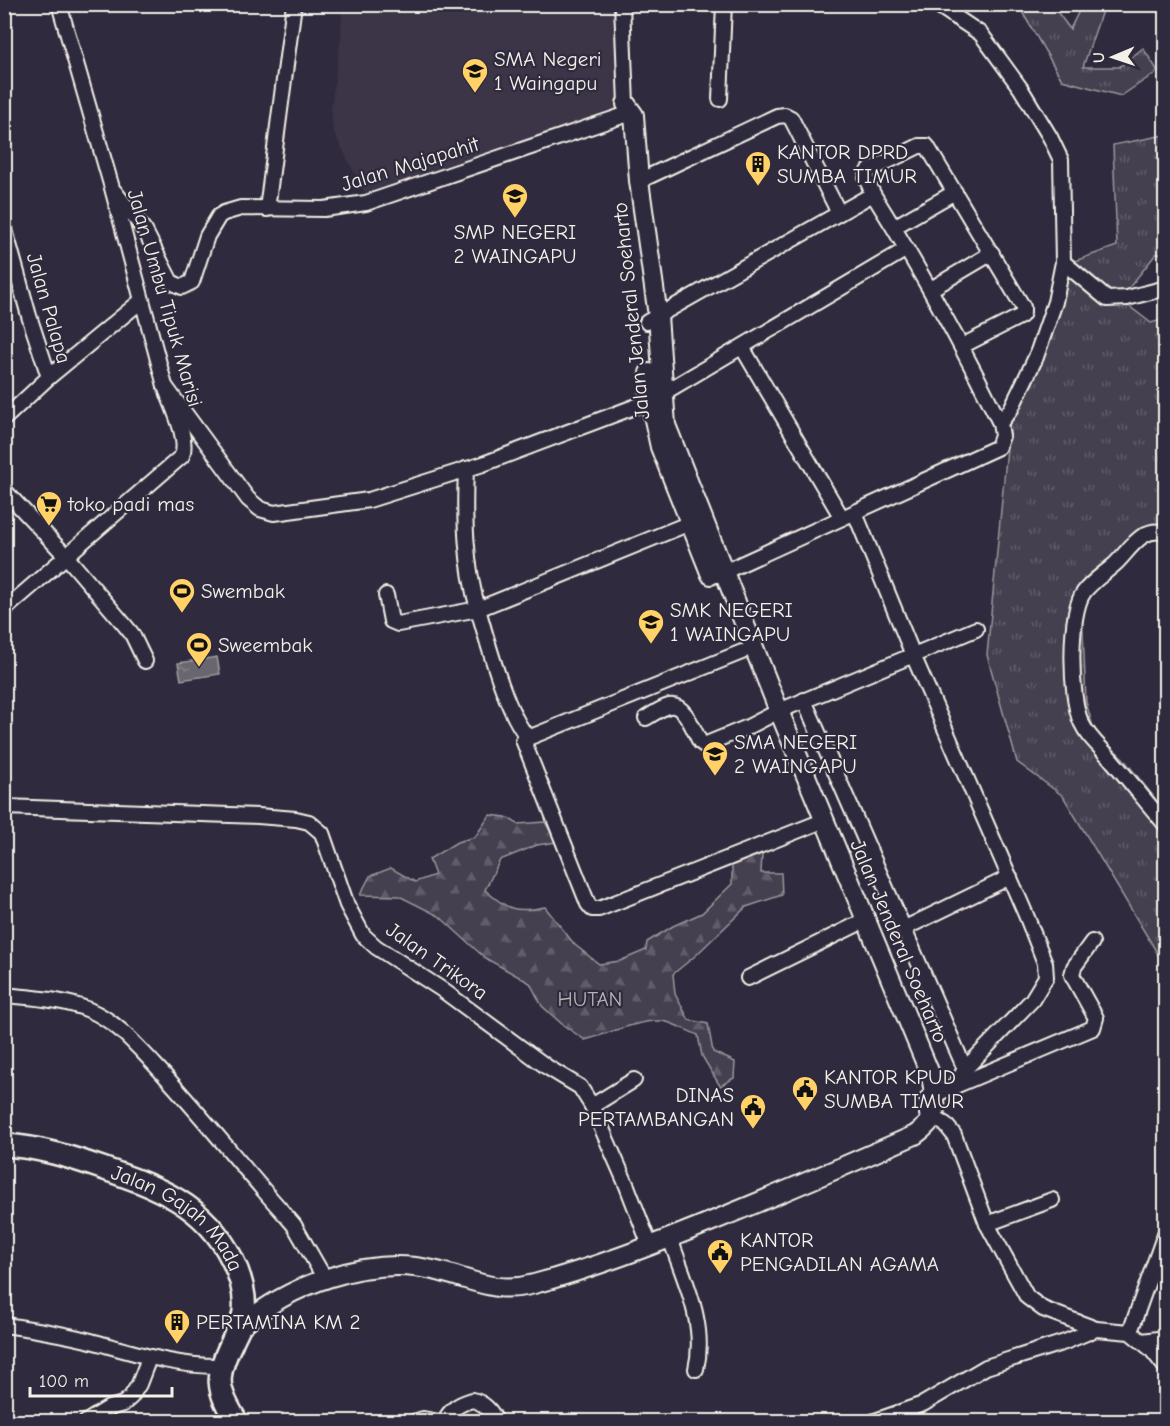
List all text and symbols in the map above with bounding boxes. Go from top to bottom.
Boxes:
north arrow [1083,27,1143,87]
place label: SMA Negeri 1 Waingapu [494,47,602,95]
text: U [1090,52,1108,63]
school or university icon: SMA Negeri 1 Waingapu [460,56,490,94]
street label: Jalan Majapahit [338,131,483,196]
place label: KANTOR DPRD SUMBA TIMUR [777,140,917,188]
building icon: KANTOR DPRD SUMBA TIMUR [743,149,773,187]
school or university icon: SMP NEGERI 2 WAINGAPU [500,181,530,219]
street label: Jalan Umbu Tipuk Marisi [122,186,208,410]
street label: Jalan Jenderal Soeharto [608,201,654,421]
place label: SMP NEGERI 2 WAINGAPU [454,220,576,268]
street label: Jalan Palapa [22,250,76,366]
supermarket icon: toko padi mas [34,489,64,527]
place label: toko padi mas [67,492,194,516]
sports icon: Swembak [167,576,197,614]
place label: Swembak [201,579,285,603]
place label: SMK NEGERI 1 WAINGAPU [670,598,793,646]
school or university icon: SMK NEGERI 1 WAINGAPU [636,607,666,645]
sports icon: Sweembak [184,630,214,668]
place label: Sweembak [218,633,312,657]
place label: SMA NEGERI 2 WAINGAPU [734,730,857,778]
school or university icon: SMA NEGERI 2 WAINGAPU [700,739,730,777]
street label: Jalan Jenderal Soeharto [845,836,953,1046]
street label: Jalan Trikora [382,917,492,1005]
park label: HUTAN [558,987,622,1011]
place label: KANTOR KPUD SUMBA TIMUR [824,1065,964,1113]
public building icon: KANTOR KPUD SUMBA TIMUR [790,1074,820,1112]
place label: DINAS PERTAMBANGAN [578,1083,734,1131]
public building icon: DINAS PERTAMBANGAN [738,1092,768,1130]
street label: Jalan Gajah Mada [108,1160,248,1275]
place label: KANTOR PENGADILAN AGAMA [740,1228,939,1276]
public building icon: KANTOR PENGADILAN AGAMA [705,1237,735,1275]
building icon: PERTAMINA KM 2 [162,1307,192,1345]
place label: PERTAMINA KM 2 [196,1310,361,1334]
scale bar [30,1360,172,1398]
text: 100 m [39,1371,89,1392]

